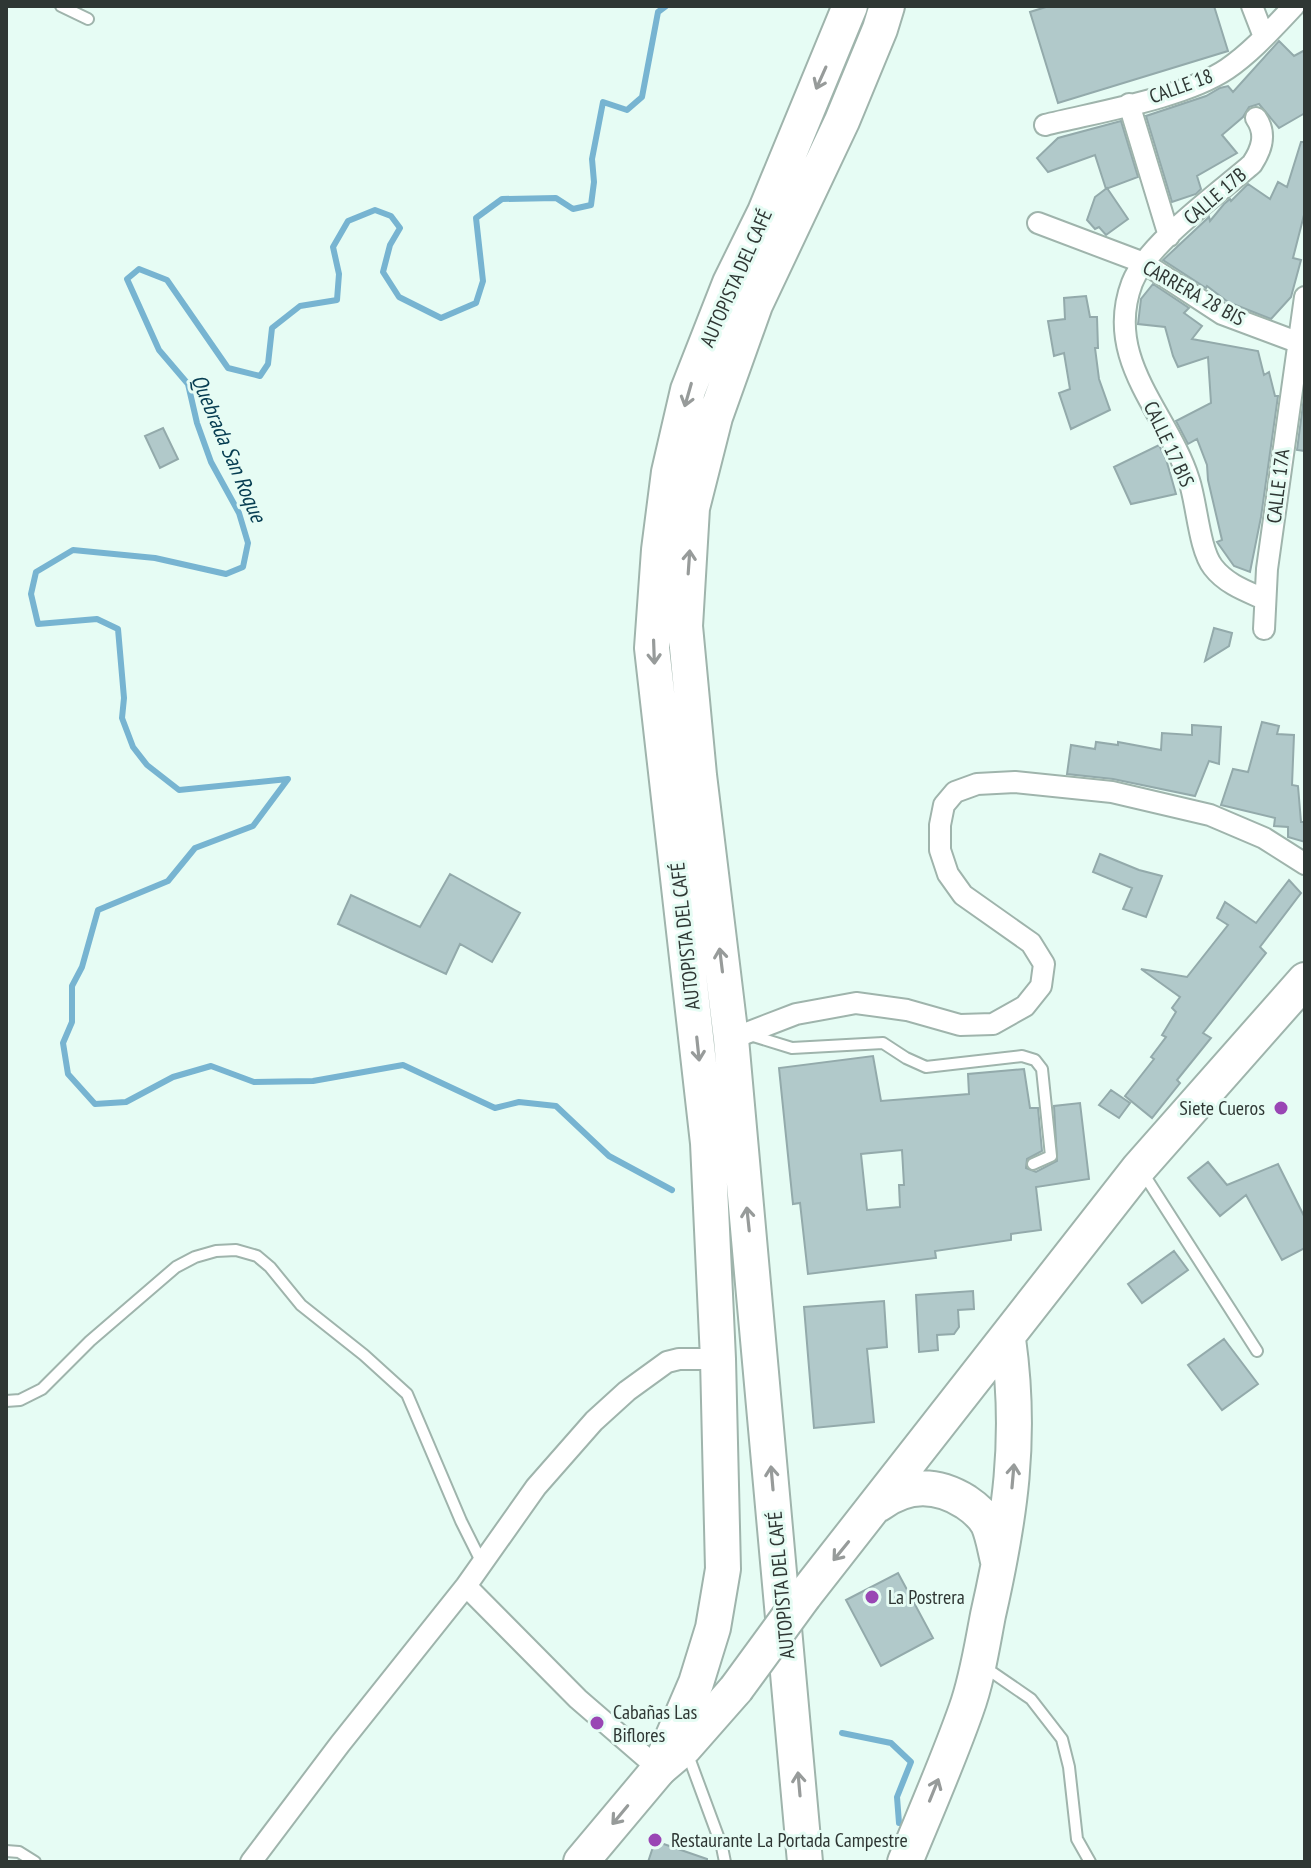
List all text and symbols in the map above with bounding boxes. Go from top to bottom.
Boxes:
street label: CALLE 18 [1146,63,1216,109]
one-way arrow [813,66,828,90]
street label: CALLE 17B [1178,162,1252,230]
street label: AUTOPISTA DEL CAFÉ [694,205,778,351]
street label: CARRERA 28 BIS [1138,254,1250,332]
water label: Quebrada San Roque [185,370,273,528]
one-way arrow [679,382,694,408]
street label: CALLE 17 BIS [1138,397,1200,491]
street label: CALLE 17A [1261,447,1296,525]
one-way arrow [682,549,697,576]
one-way arrow [646,638,661,665]
street label: AUTOPISTA DEL CAFÉ [664,861,706,1011]
one-way arrow [714,947,729,974]
one-way arrow [690,1036,705,1062]
place label: Siete Cueros [1179,1095,1265,1121]
marker: Siete Cueros [1272,1099,1290,1117]
one-way arrow [741,1206,756,1233]
one-way arrow [1006,1463,1021,1490]
one-way arrow [764,1465,779,1491]
street label: AUTOPISTA DEL CAFÉ [762,1510,800,1660]
one-way arrow [832,1540,850,1561]
place label: La Postrera [888,1584,965,1610]
marker: La Postrera [863,1588,881,1606]
place label: Cabañas Las Biflores [613,1699,697,1748]
marker: Cabañas Las Biflores [588,1714,606,1732]
one-way arrow [791,1771,806,1798]
one-way arrow [928,1778,943,1803]
one-way arrow [611,1805,629,1825]
place label: Restaurante La Portada Campestre [671,1827,908,1853]
marker: Restaurante La Portada Campestre [646,1831,664,1849]

